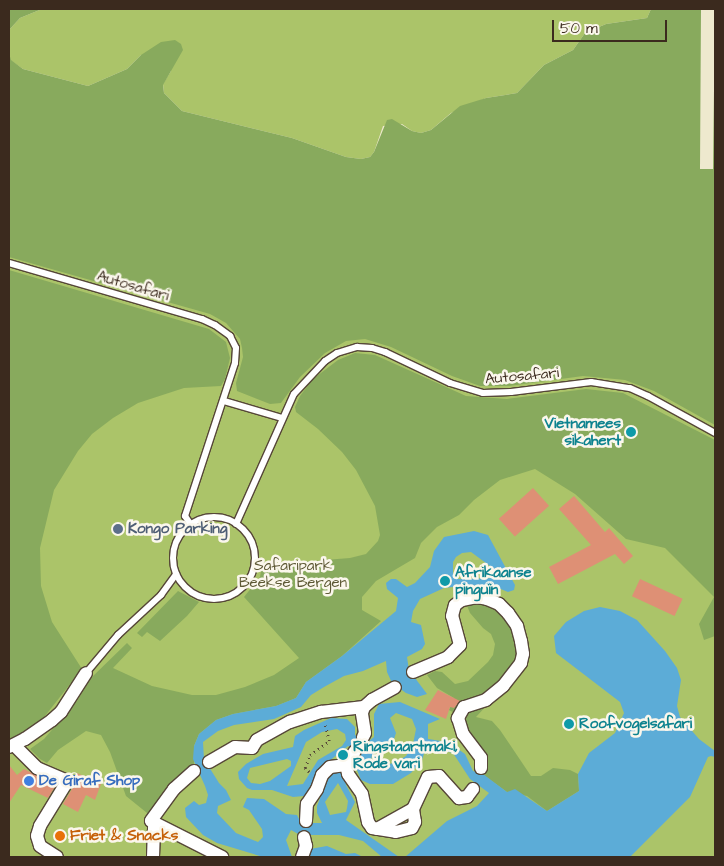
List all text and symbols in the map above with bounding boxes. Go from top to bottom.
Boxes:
scale bar [554,10,669,42]
text: 50 m [560,18,598,39]
street label: Autosafari [95,267,171,305]
street label: Autosafari [484,364,560,388]
place label: Vietnamees sikahert [545,414,621,449]
marker: Vietnamees sikahert [625,426,637,438]
place label: Kongo Parking [128,520,227,538]
marker: Kongo Parking [112,523,124,535]
park label: Safaripark Beekse Bergen [239,556,347,591]
place label: Afrikaanse pinguïn [455,563,532,598]
marker: Afrikaanse pinguïn [439,575,451,587]
place label: Roofvogelsafari [579,715,692,733]
marker: Roofvogelsafari [563,718,575,730]
place label: Ringstaartmaki, Rode vari [353,737,458,772]
marker: Ringstaartmaki, Rode vari [337,749,349,761]
place label: De Giraf Shop [39,772,140,790]
marker: De Giraf Shop [23,775,35,787]
place label: Friet & Snacks [70,827,178,845]
marker: Friet & Snacks [54,830,66,842]

